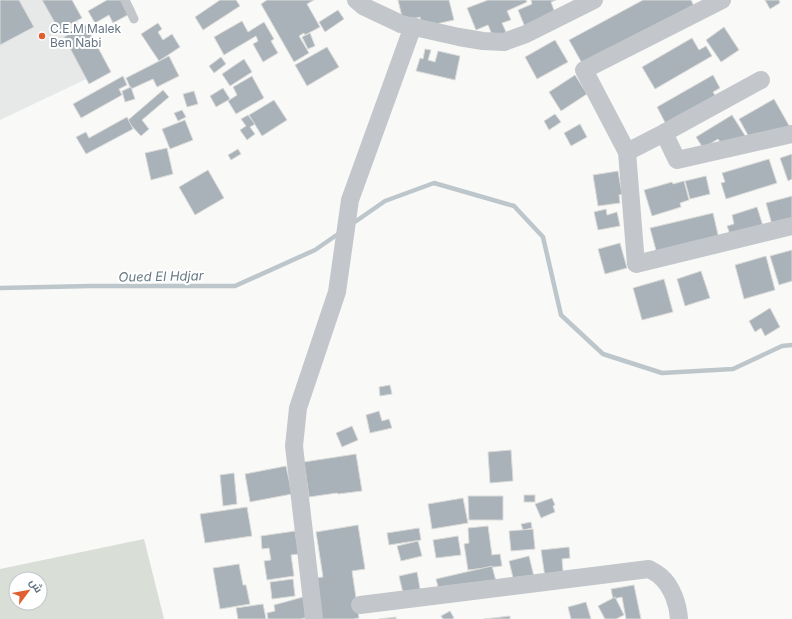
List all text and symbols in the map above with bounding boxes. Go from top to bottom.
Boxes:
place label: C.E.M Malek Ben Nabi [50,21,122,50]
marker: C.E.M Malek Ben Nabi [37,31,47,41]
water label: Oued El Hdjar [118,267,205,285]
north arrow [8,571,48,611]
text: ش [27,576,46,595]

